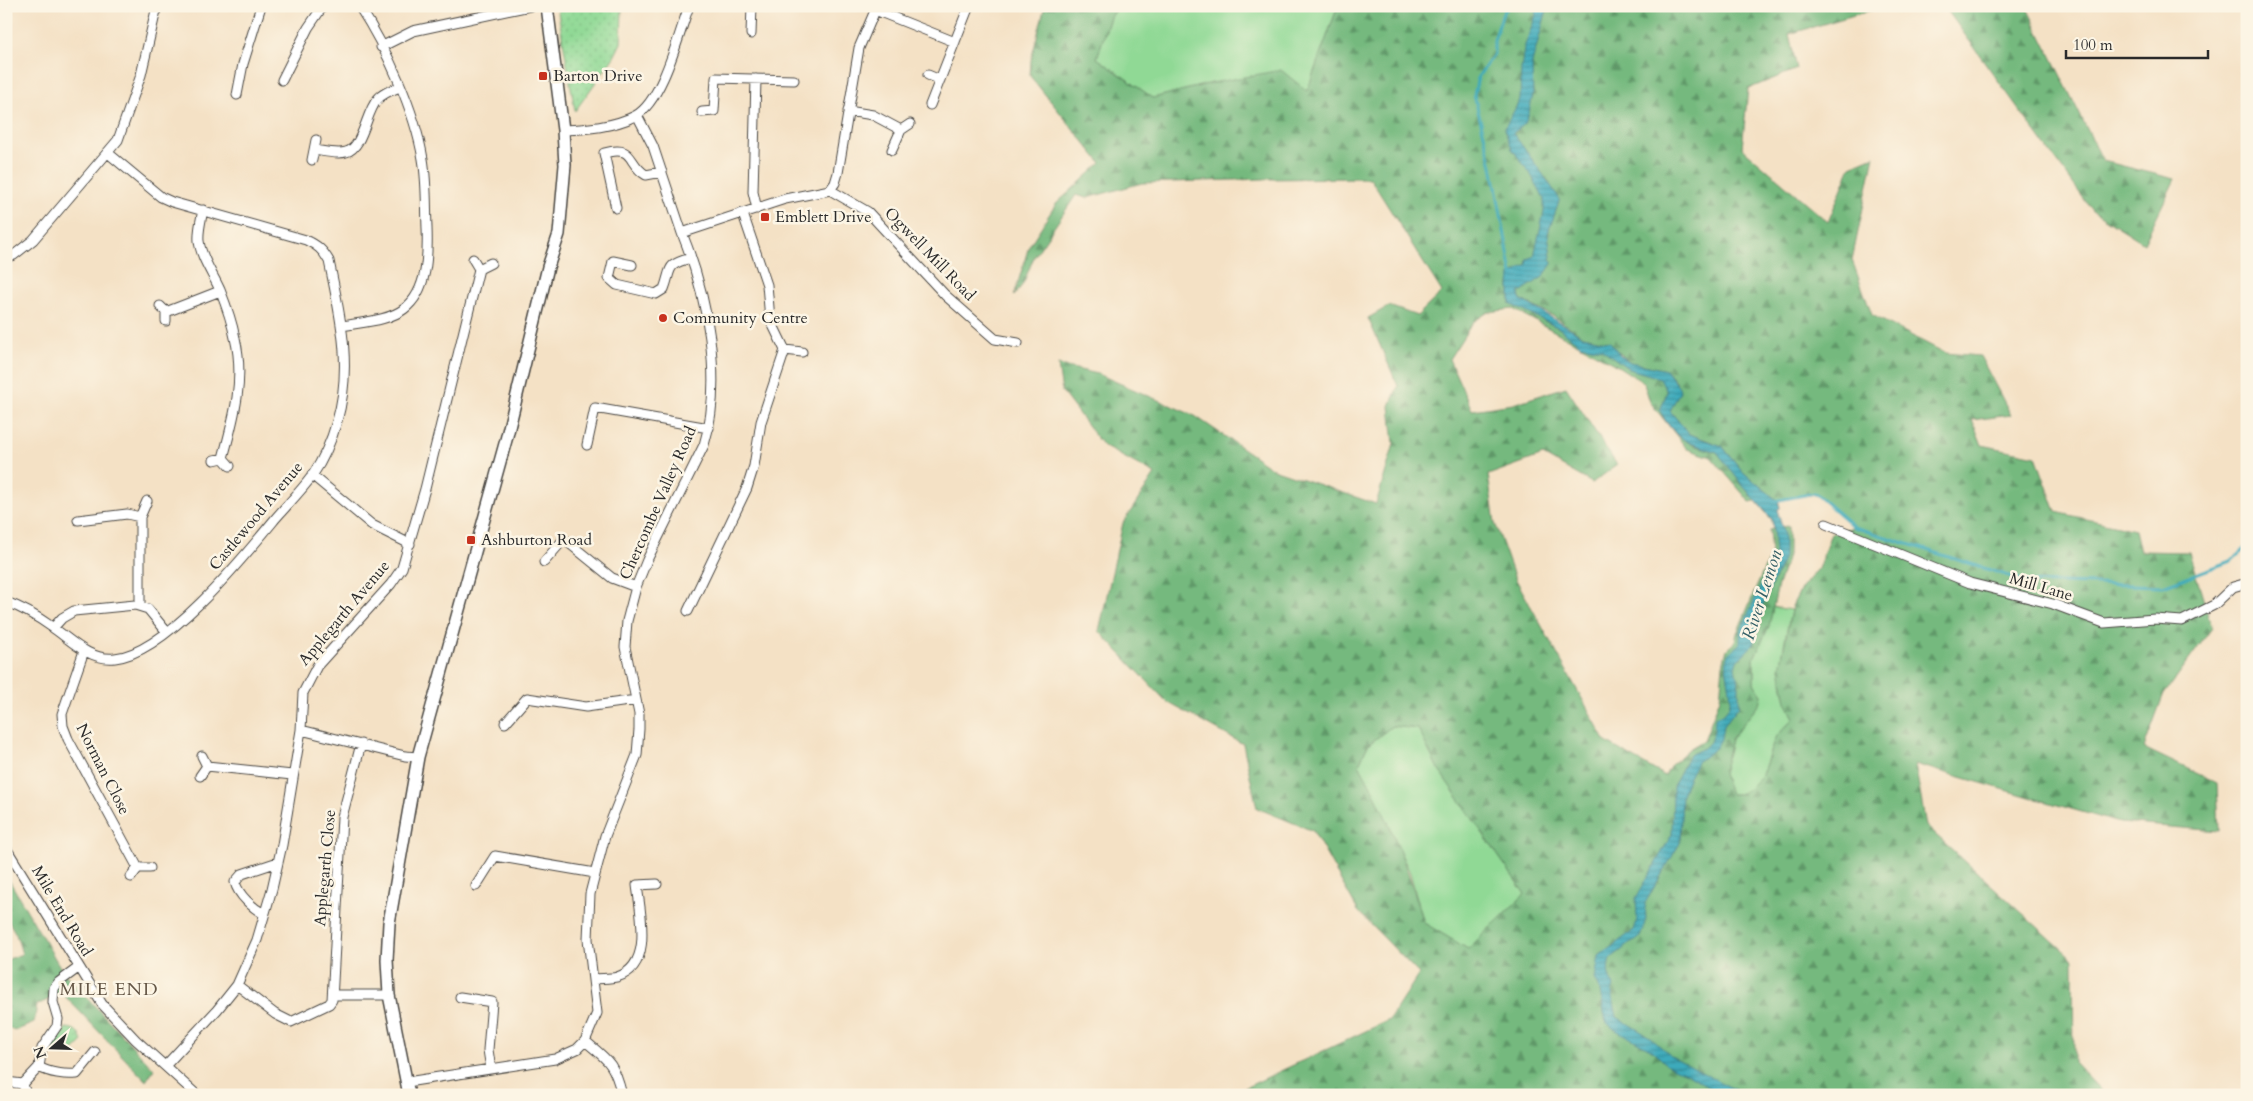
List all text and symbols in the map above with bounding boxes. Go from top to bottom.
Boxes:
scale bar [2066,28,2208,60]
text: 100 m [2073,35,2113,55]
place label: Barton Drive [553,65,642,87]
marker: Barton Drive [537,70,549,82]
street label: Ogwell Mill Road [880,202,981,306]
place label: Emblett Drive [775,206,871,228]
marker: Emblett Drive [759,211,771,223]
place label: Community Centre [673,307,808,329]
marker: Community Centre [657,312,669,324]
street label: Chercombe Valley Road [614,422,702,583]
street label: Castlewood Avenue [204,457,308,575]
place label: Ashburton Road [481,529,592,551]
marker: Ashburton Road [465,534,477,546]
water label: River Lemon [1736,547,1788,643]
street label: Applegarth Avenue [293,556,395,670]
street label: Mill Lane [2007,567,2075,607]
street label: Norman Close [71,720,135,818]
street label: Applegarth Close [309,809,341,927]
street label: Mile End Road [26,862,98,961]
district label: MILE END [59,977,159,1002]
north arrow [28,1024,78,1074]
text: N [29,1043,51,1061]

